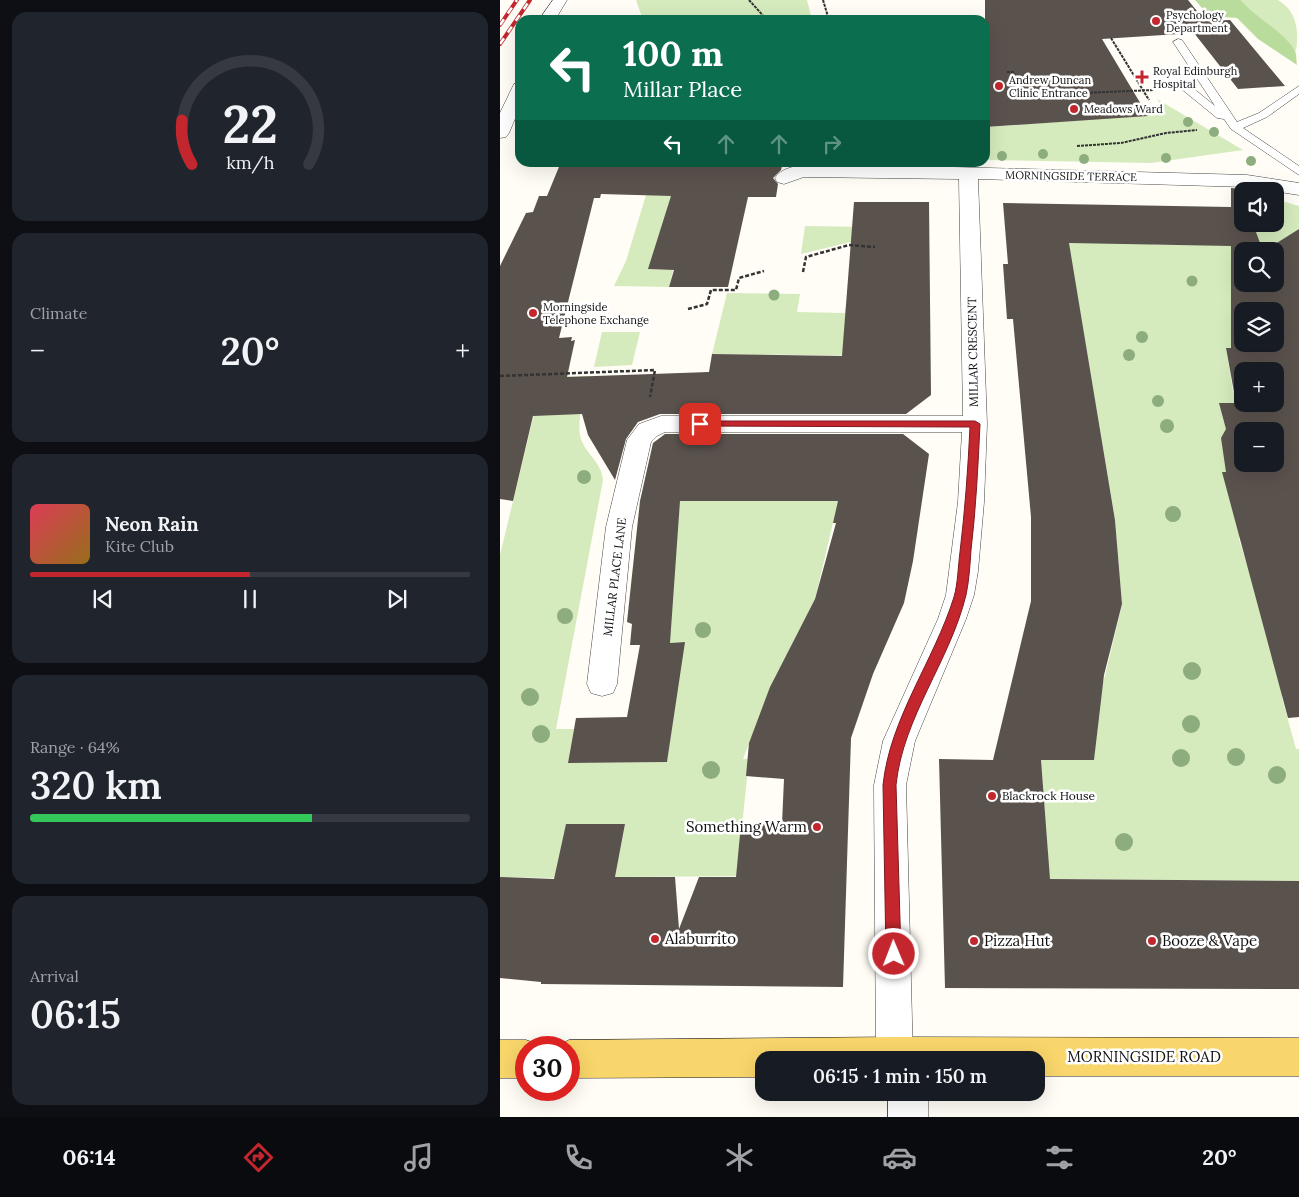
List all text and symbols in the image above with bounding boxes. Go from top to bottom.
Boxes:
place label: Psychology Department [1166,8,1229,35]
marker: Psychology Department [1150,15,1162,27]
text: 100 m [623,31,723,76]
icon: left [540,35,605,100]
place label: Royal Edinburgh Hospital [1153,64,1238,91]
marker: Royal Edinburgh Hospital [1135,70,1149,84]
place label: Andrew Duncan Clinic Entrance [1008,73,1091,100]
text: Millar Place [623,75,742,103]
marker: Andrew Duncan Clinic Entrance [993,80,1005,92]
text: 22 [222,91,278,157]
place label: Meadows Ward [1084,102,1163,116]
marker: Meadows Ward [1068,103,1080,115]
icon: left [659,130,687,158]
icon: ahead [712,130,740,158]
icon: ahead [765,130,793,158]
icon: right [818,130,846,158]
text: km/h [226,151,274,174]
street label: MORNINGSIDE TERRACE [1005,168,1137,184]
map controls [1234,182,1284,472]
button: sound [1234,182,1284,232]
button: search [1234,242,1284,292]
street label: MILLAR CRESCENT [964,296,981,407]
place label: Morningside Telephone Exchange [543,300,649,327]
button: layers [1234,302,1284,352]
text: Climate [30,303,87,323]
marker: Morningside Telephone Exchange [527,307,539,319]
text: 20° [220,327,280,375]
text: − [30,333,45,369]
text: + [455,333,470,369]
button: + [1234,362,1284,412]
pin [679,403,721,445]
icon: arrive [686,410,714,438]
button: − [1234,422,1284,472]
text: Neon Rain [105,512,199,536]
street label: MILLAR PLACE LANE [600,517,629,637]
text: Kite Club [105,536,174,556]
icon: previous [89,585,117,613]
icon: pause [236,585,264,613]
icon: next [383,585,411,613]
text: Range · 64% [30,737,120,757]
text: 320 km [30,761,162,809]
place label: Blackrock House [1002,788,1096,803]
marker: Blackrock House [986,790,998,802]
place label: Something Warm [686,817,807,836]
marker: Something Warm [811,821,823,833]
position arrow [867,927,919,979]
place label: Alaburrito [664,929,736,948]
place label: Pizza Hut [984,931,1051,950]
place label: Booze & Vape [1162,931,1257,950]
marker: Alaburrito [649,933,661,945]
marker: Pizza Hut [968,935,980,947]
marker: Booze & Vape [1146,935,1158,947]
text: Arrival [30,966,79,986]
text: 06:15 [30,990,121,1038]
speed limit sign: 30 [515,1036,580,1101]
street label: MORNINGSIDE ROAD [1067,1047,1221,1066]
text: 06:15 · 1 min · 150 m [813,1064,987,1088]
icon: directions [241,1140,276,1175]
icon: music [401,1140,436,1175]
icon: phone [561,1140,596,1175]
icon: climate [722,1140,757,1175]
icon: car [882,1140,917,1175]
icon: filters [1042,1140,1077,1175]
text: 06:14 [63,1143,116,1171]
text: 20° [1202,1143,1236,1171]

